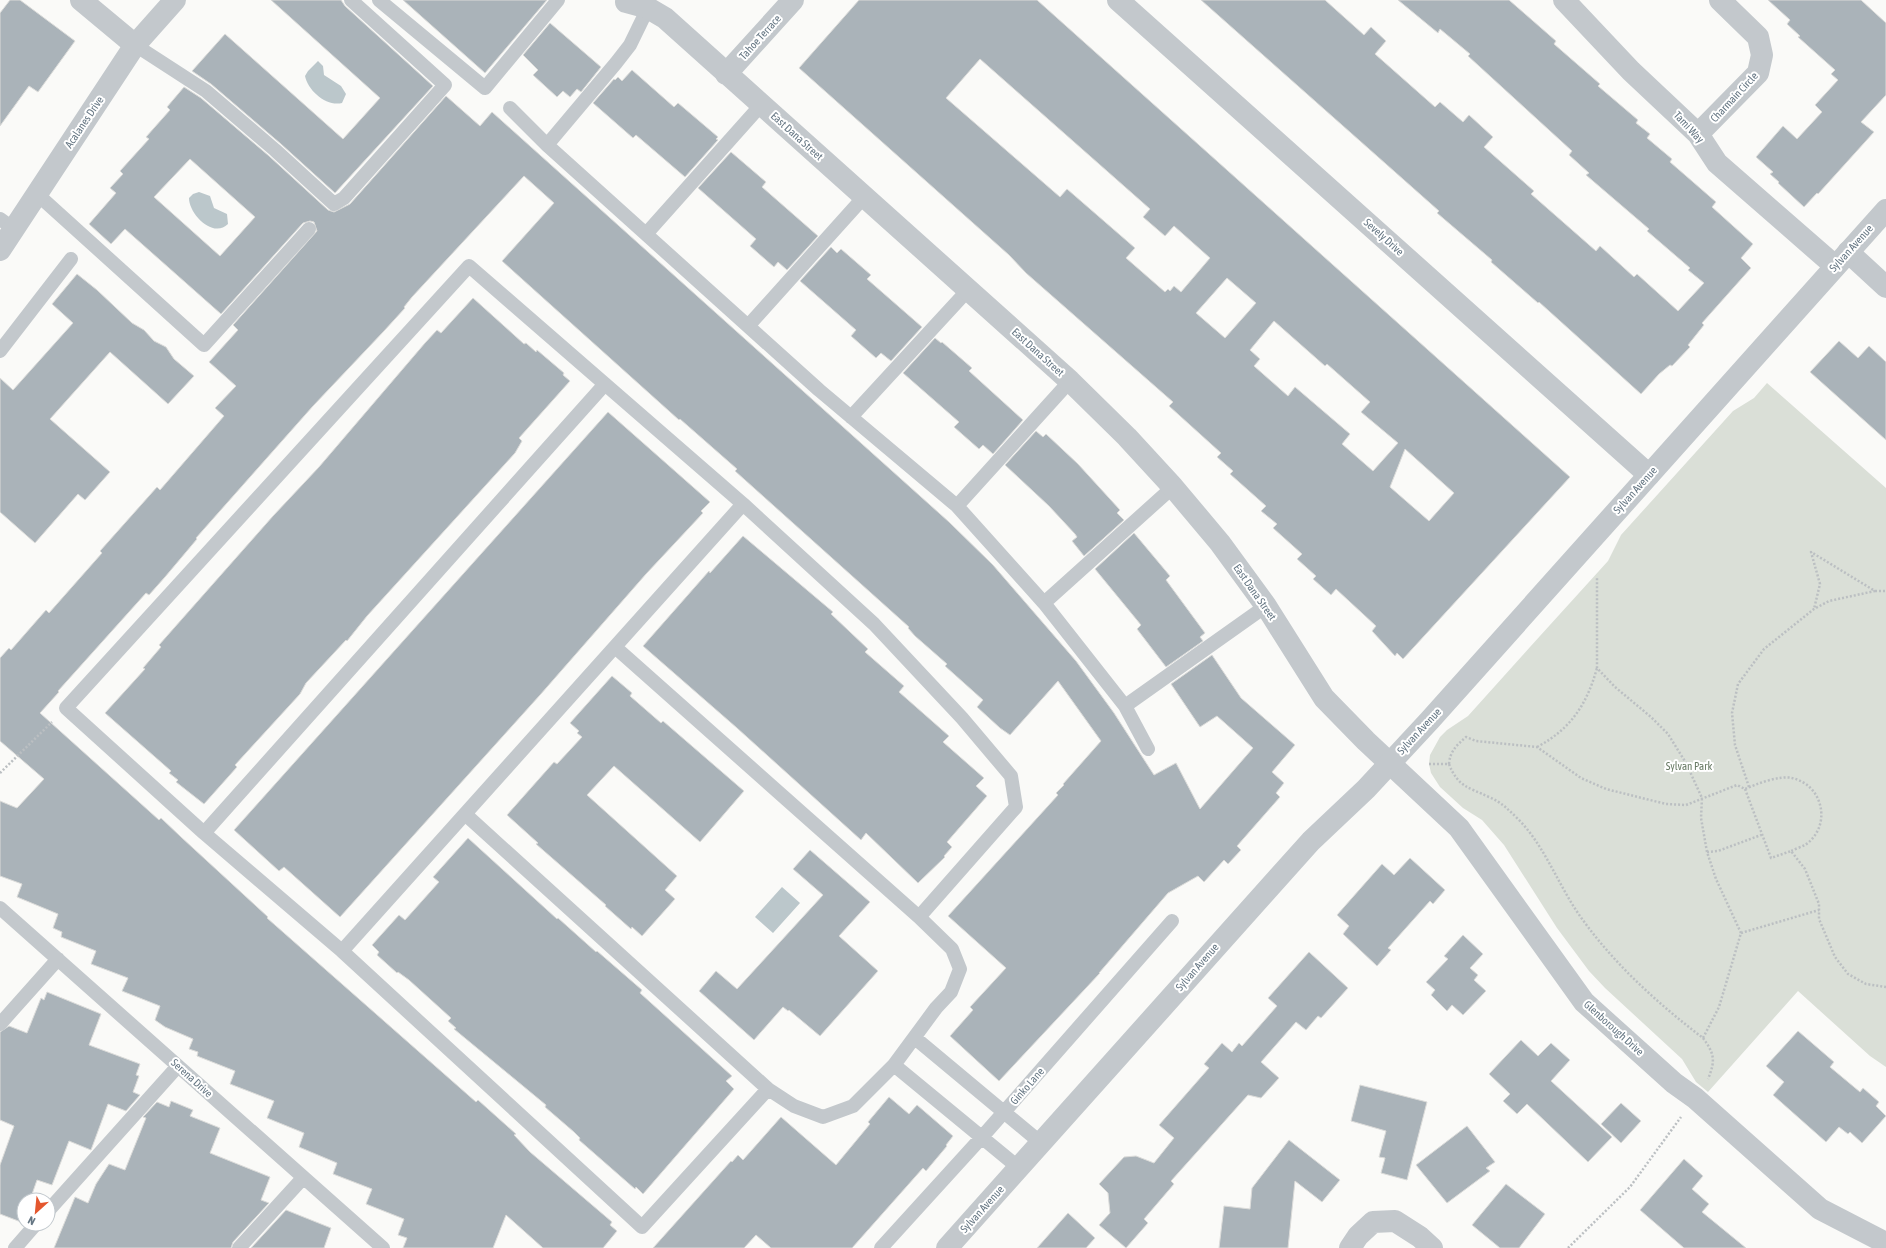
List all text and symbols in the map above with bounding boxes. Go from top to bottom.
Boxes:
street label: Tahoe Terrace [737,12,783,62]
street label: Charmain Circle [1708,70,1760,124]
street label: Acalanes Drive [62,94,106,150]
street label: Tami Way [1672,109,1707,145]
street label: East Dana Street [769,110,825,162]
street label: Sevely Drive [1362,216,1406,258]
street label: Sylvan Avenue [1827,222,1875,274]
street label: East Dana Street [1010,326,1066,378]
street label: Sylvan Avenue [1611,464,1659,516]
street label: East Dana Street [1231,562,1279,622]
street label: Sylvan Avenue [1395,705,1443,757]
park label: Sylvan Park [1666,760,1712,772]
street label: Sylvan Avenue [1173,941,1221,993]
street label: Glenborough Drive [1582,998,1646,1058]
street label: Serena Drive [169,1056,215,1100]
street label: Ginko Lane [1008,1065,1046,1107]
street label: Sylvan Avenue [958,1183,1006,1235]
north arrow [16,1192,56,1232]
text: N [26,1214,37,1228]

